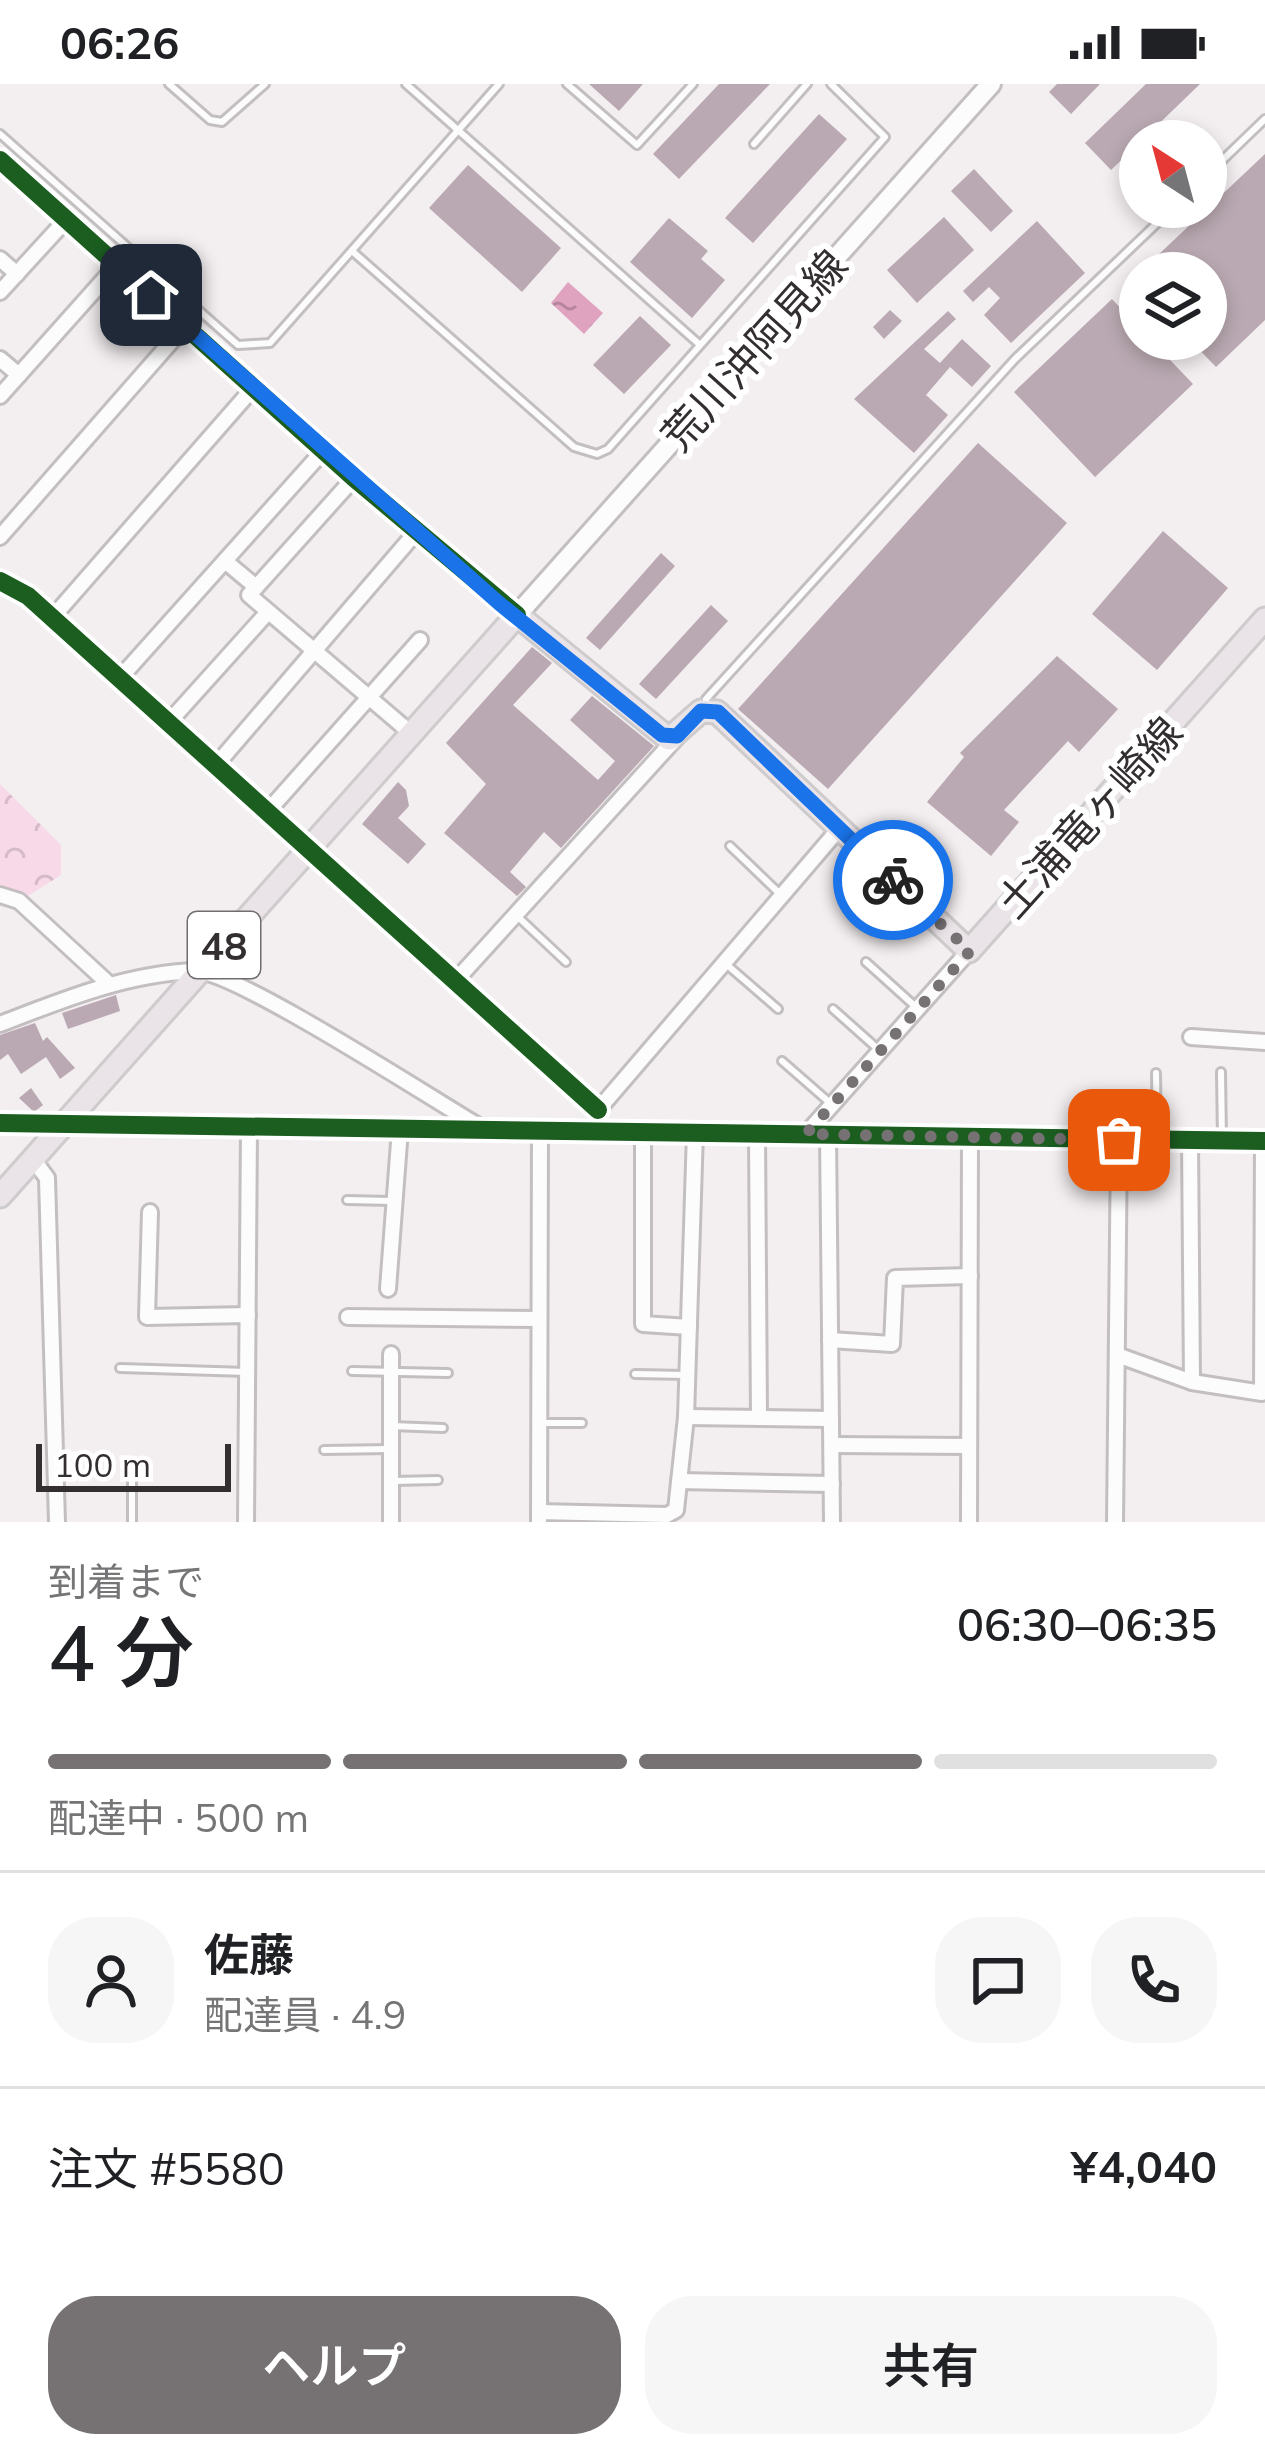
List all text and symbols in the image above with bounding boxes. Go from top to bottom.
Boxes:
text: 06:26 [60,14,179,70]
north arrow [1119,120,1227,228]
map controls [1119,120,1227,360]
street label: 荒川沖阿見線 [650,239,858,461]
pin [100,244,202,346]
button: layers [1119,252,1227,360]
icon: home [118,262,184,328]
street label: 土浦竜ヶ崎線 [985,706,1193,928]
courier [833,820,953,940]
icon: bike [860,847,926,913]
road number: 48 [188,912,260,978]
pin [1068,1089,1170,1191]
icon: bag [1086,1107,1152,1173]
scale bar [36,1438,231,1491]
text: 100 m [54,1444,151,1485]
text: 到着まで [48,1557,204,1606]
text: 06:30–06:35 [957,1596,1217,1652]
text: 4 分 [48,1603,194,1701]
text: 配達中 · 500 m [48,1793,309,1842]
button: person [48,1917,174,2043]
button: chat [935,1917,1061,2043]
button: phone [1091,1917,1217,2043]
text: 佐藤 [204,1926,294,1982]
text: 配達員 · 4.9 [204,1990,406,2039]
text: ¥4,040 [1071,2138,1217,2194]
text: 注文 #5580 [48,2140,285,2196]
button: ヘルプ [48,2296,621,2434]
button: 共有 [645,2296,1217,2434]

